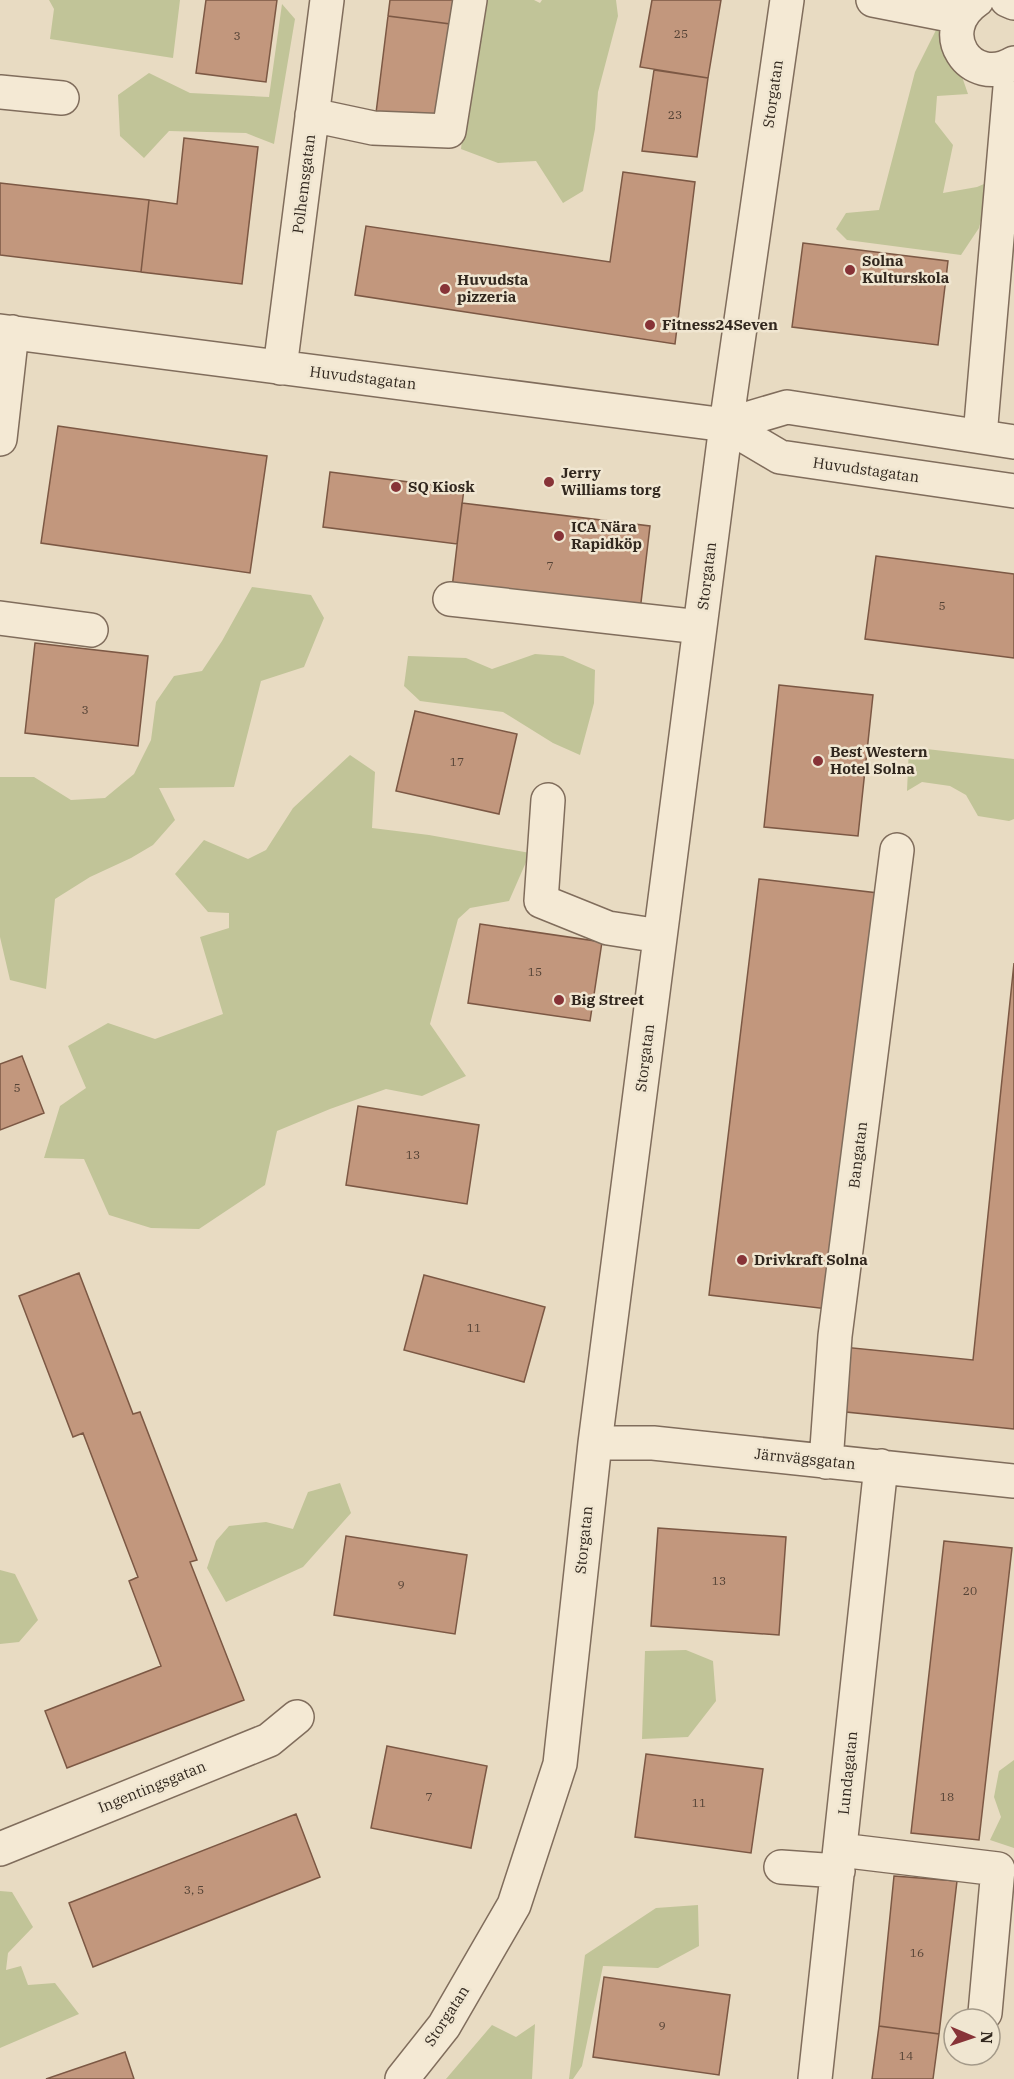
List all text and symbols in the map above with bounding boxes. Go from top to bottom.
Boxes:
house number: 25 [674,26,688,41]
house number: 3 [233,28,241,43]
street label: Storgatan [758,58,787,129]
house number: 23 [668,107,682,122]
street label: Polhemsgatan [288,133,319,235]
place label: Solna Kulturskola [862,251,950,287]
marker: Solna Kulturskola [843,263,857,277]
place label: Huvudsta pizzeria [457,270,529,306]
marker: Huvudsta pizzeria [438,282,452,296]
place label: Fitness24Seven [662,315,778,334]
marker: Fitness24Seven [643,318,657,332]
street label: Huvudstagatan [309,362,418,394]
street label: Huvudstagatan [812,453,921,486]
place label: Jerry Williams torg [561,463,661,499]
marker: Jerry Williams torg [542,475,556,489]
place label: SQ Kiosk [408,477,475,496]
marker: SQ Kiosk [389,480,403,494]
place label: ICA Nära Rapidköp [571,517,642,553]
marker: ICA Nära Rapidköp [552,529,566,543]
street label: Storgatan [693,540,720,611]
house number: 7 [546,558,554,573]
house number: 5 [938,598,946,613]
house number: 3 [81,702,89,717]
place label: Best Western Hotel Solna [830,742,928,778]
house number: 17 [450,754,464,769]
marker: Best Western Hotel Solna [811,754,825,768]
house number: 15 [528,964,542,979]
place label: Big Street [571,990,644,1009]
marker: Big Street [552,993,566,1007]
street label: Storgatan [631,1022,658,1093]
house number: 5 [13,1080,21,1095]
street label: Bangatan [844,1120,871,1189]
house number: 13 [406,1147,420,1162]
place label: Drivkraft Solna [754,1250,868,1269]
marker: Drivkraft Solna [735,1253,749,1267]
house number: 11 [467,1320,481,1335]
street label: Järnvägsgatan [754,1444,857,1473]
street label: Storgatan [570,1505,597,1575]
house number: 13 [712,1573,726,1588]
house number: 9 [397,1577,405,1592]
house number: 20 [963,1583,977,1598]
street label: Lundagatan [834,1730,861,1816]
street label: Ingentingsgatan [95,1756,209,1817]
house number: 7 [425,1789,433,1804]
house number: 18 [940,1789,954,1804]
house number: 11 [692,1795,706,1810]
house number: 3, 5 [184,1882,204,1897]
house number: 16 [910,1945,924,1960]
street label: Storgatan [420,1982,473,2050]
north arrow [942,2007,1002,2067]
house number: 9 [658,2018,666,2033]
text: N [977,2031,997,2044]
house number: 14 [899,2048,913,2063]

